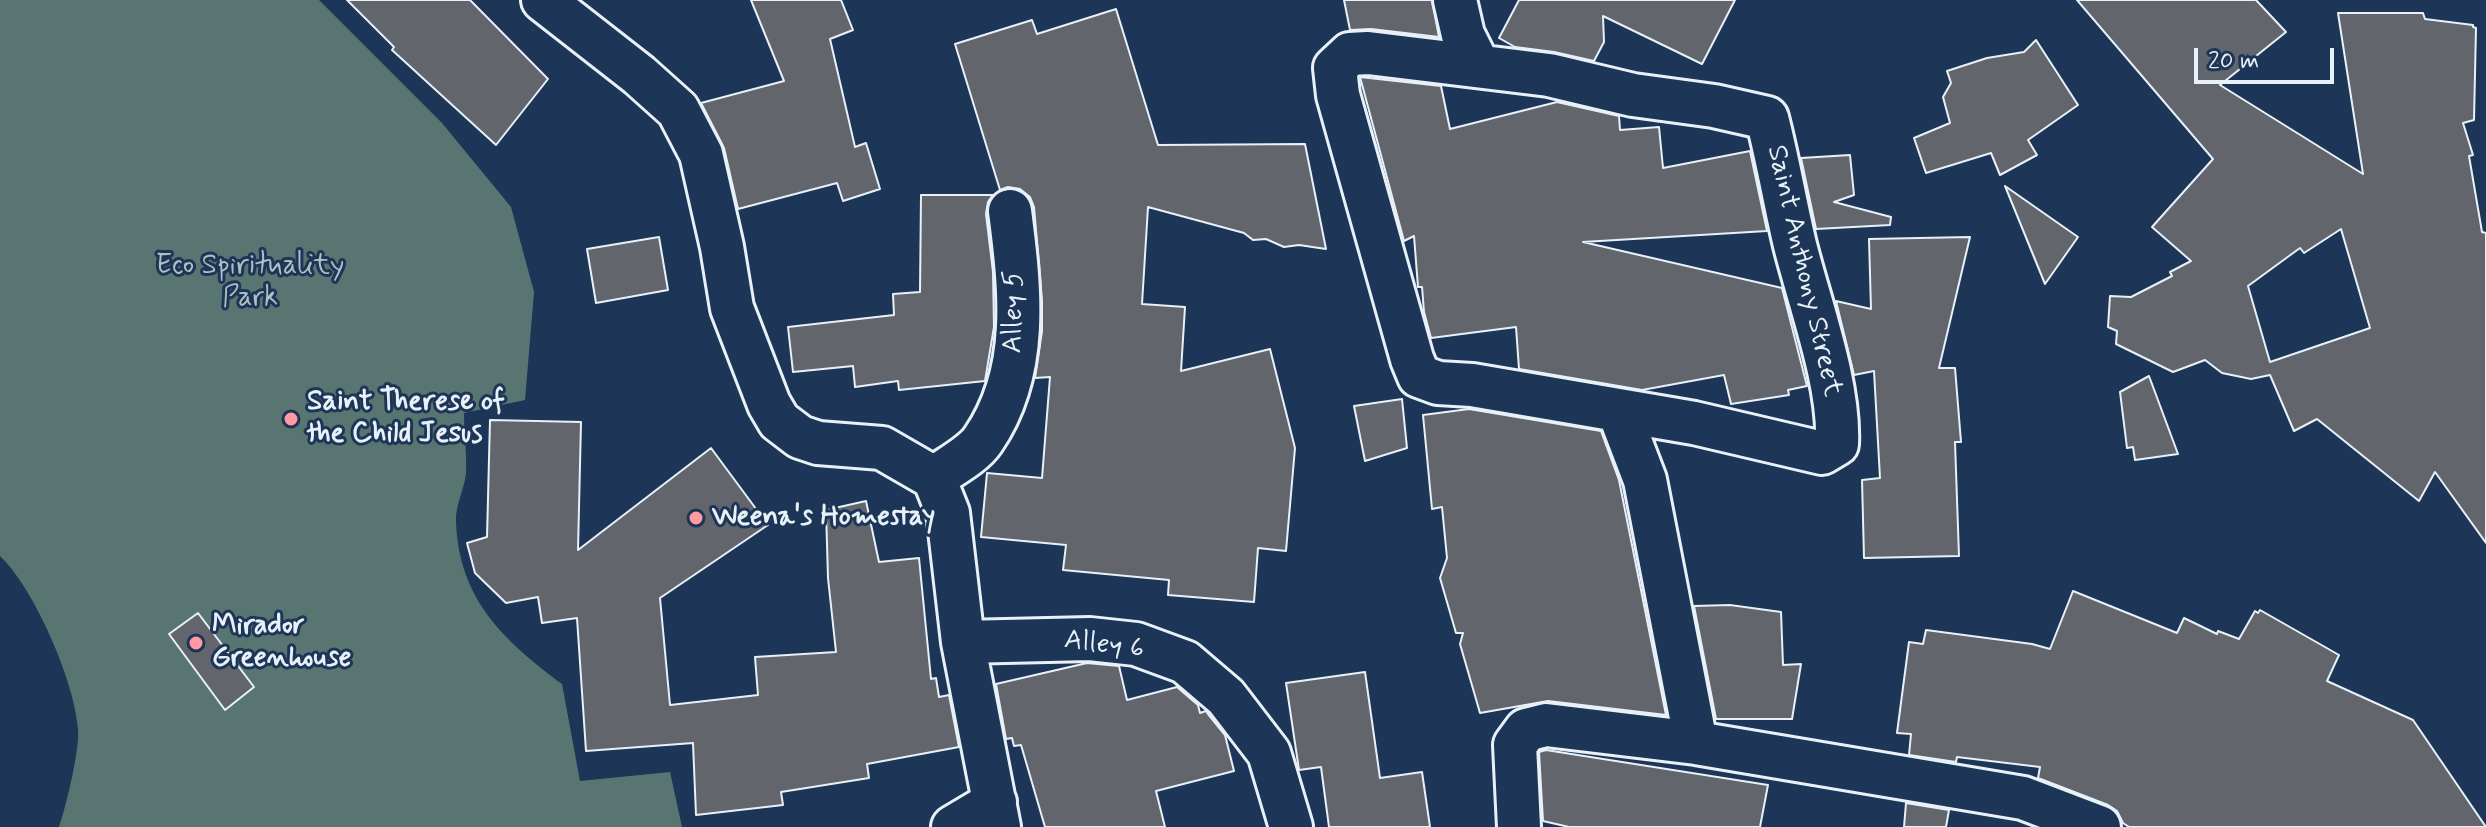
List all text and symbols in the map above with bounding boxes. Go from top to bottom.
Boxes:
scale bar [2198,32,2338,82]
text: 20 m [2208,46,2259,77]
street label: Saint Anthony Street [1758,142,1848,400]
park label: Eco Spirituality Park [156,250,344,316]
street label: Alley 5 [997,270,1033,354]
place label: Saint Therese of the Child Jesus [307,386,505,452]
marker: Saint Therese of the Child Jesus [282,410,300,428]
place label: Weena's Homestay [712,501,935,535]
marker: Weena's Homestay [687,509,705,527]
place label: Mirador Greenhouse [212,610,351,676]
street label: Alley 6 [1062,624,1146,668]
marker: Mirador Greenhouse [187,634,205,652]

